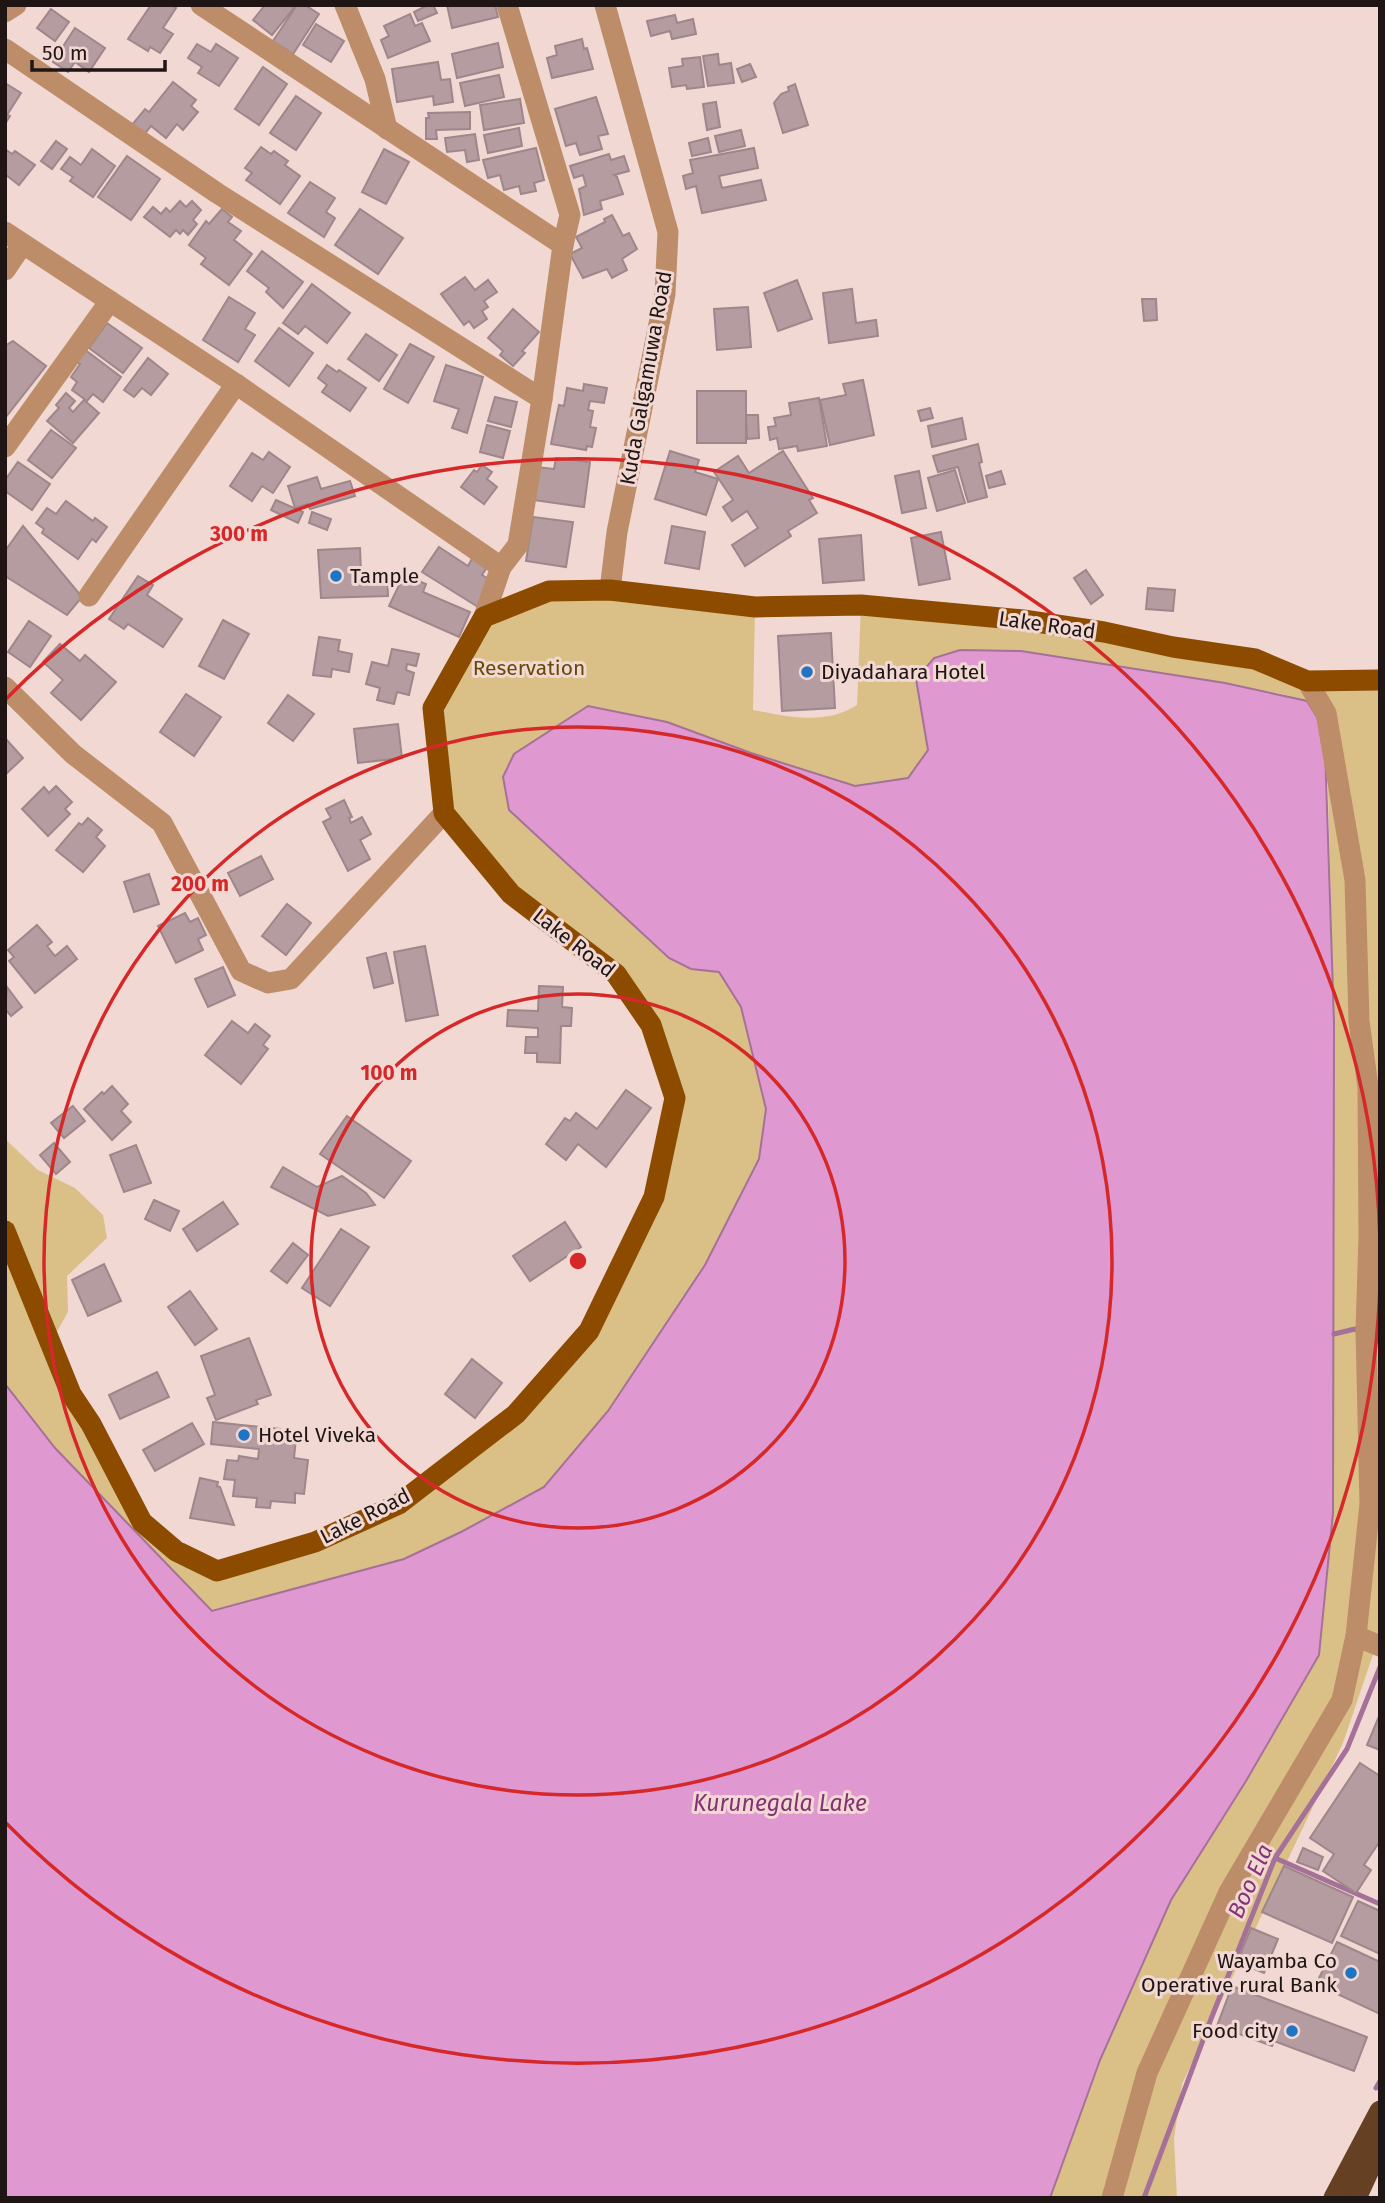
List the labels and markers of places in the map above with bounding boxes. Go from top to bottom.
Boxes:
place label: Tample [350,563,419,589]
marker: Tample [328,568,344,584]
place label: Diyadahara Hotel [821,659,985,685]
marker: Diyadahara Hotel [799,664,815,680]
centre of rings [566,1249,590,1273]
place label: Hotel Viveka [258,1422,376,1448]
marker: Hotel Viveka [236,1427,252,1443]
place label: Wayamba Co Operative rural Bank [1141,1948,1337,1998]
marker: Wayamba Co Operative rural Bank [1343,1965,1359,1981]
place label: Food city [1192,2018,1279,2044]
marker: Food city [1284,2023,1300,2039]

